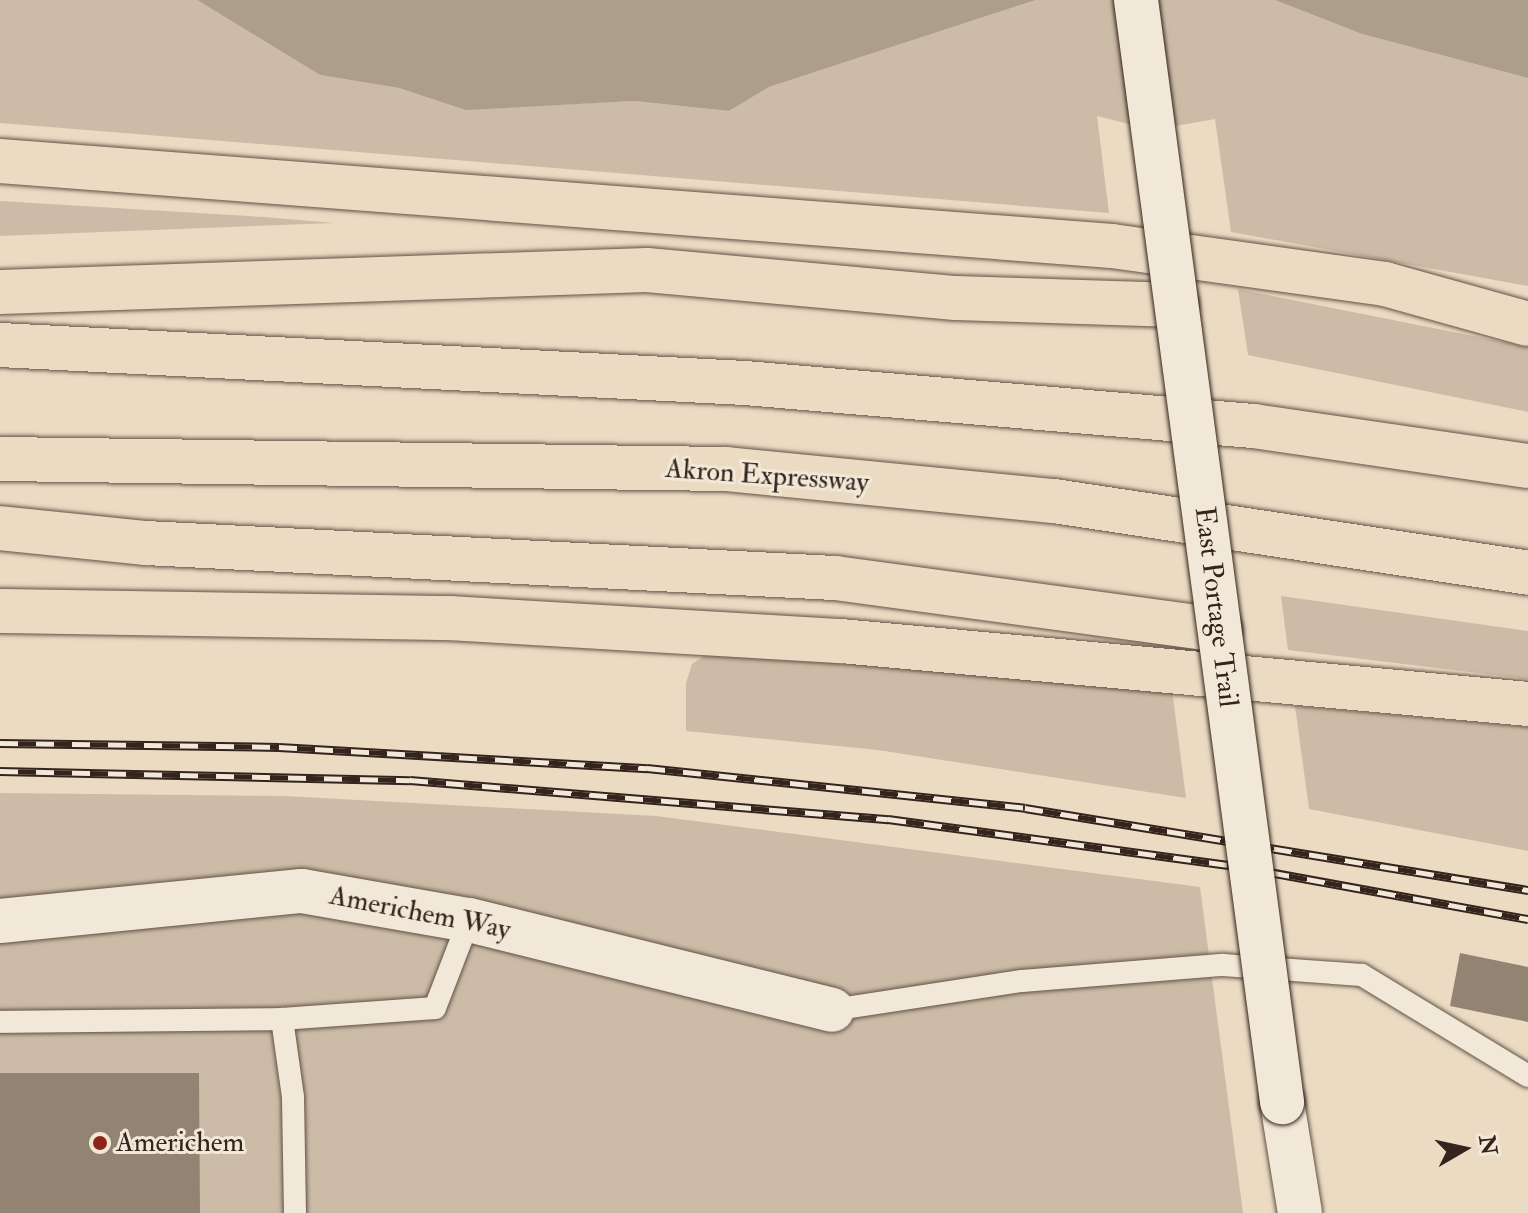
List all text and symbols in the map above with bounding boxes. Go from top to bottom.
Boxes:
street label: Akron Expressway [664,452,870,500]
street label: East Portage Trail [1187,505,1245,709]
street label: Americhem Way [327,879,513,947]
north arrow [1424,1109,1504,1189]
place label: Americhem [116,1126,244,1160]
text: N [1472,1133,1503,1157]
marker: Americhem [91,1134,109,1152]

